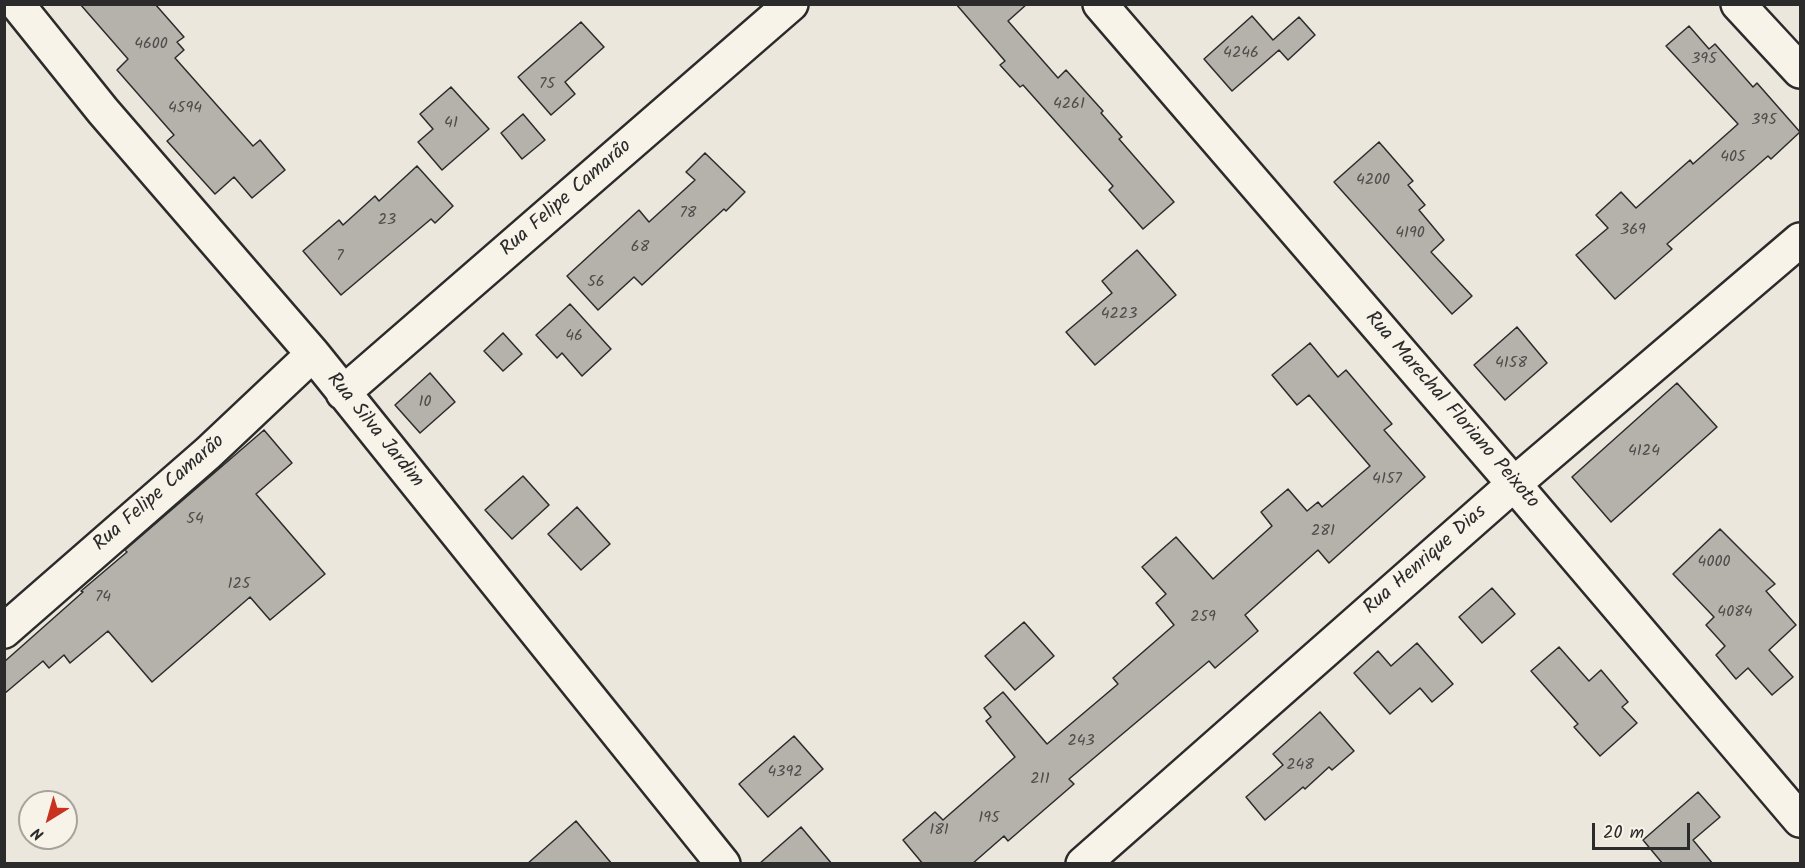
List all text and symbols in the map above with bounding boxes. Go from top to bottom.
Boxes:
house number: 4600 [134,35,168,55]
house number: 4246 [1223,44,1259,64]
house number: 395 [1691,50,1717,70]
house number: 75 [539,75,555,95]
house number: 4261 [1053,95,1085,115]
house number: 4594 [168,99,202,119]
house number: 395 [1751,111,1777,131]
house number: 41 [444,114,458,134]
street label: Rua Felipe Camarão [496,135,638,263]
house number: 405 [1720,148,1746,168]
house number: 4200 [1356,171,1390,191]
house number: 78 [679,204,697,224]
house number: 23 [378,211,396,231]
house number: 369 [1620,221,1646,241]
house number: 4190 [1395,224,1425,244]
house number: 68 [631,238,649,258]
house number: 7 [336,247,344,267]
house number: 56 [587,273,605,293]
house number: 4223 [1101,305,1137,325]
street label: Rua Marechal Floriano Peixoto [1359,308,1543,514]
house number: 46 [565,327,583,347]
house number: 4158 [1495,354,1527,374]
street label: Rua Silva Jardim [320,369,428,493]
house number: 10 [418,393,432,413]
street label: Rua Felipe Camarão [89,430,231,558]
house number: 4124 [1628,442,1660,462]
house number: 4157 [1372,470,1402,490]
street label: Rua Henrique Dias [1360,501,1492,621]
house number: 54 [186,510,204,530]
house number: 281 [1311,522,1335,542]
house number: 4000 [1698,553,1730,573]
house number: 125 [228,575,250,595]
house number: 74 [95,588,111,608]
house number: 4084 [1717,603,1753,623]
house number: 259 [1190,608,1216,628]
house number: 243 [1067,732,1095,752]
house number: 248 [1286,756,1314,776]
house number: 4392 [767,763,803,783]
house number: 211 [1030,770,1050,790]
north arrow [18,790,78,850]
house number: 195 [978,809,1000,829]
scale bar [1595,811,1692,849]
text: 20 m [1603,819,1644,848]
text: N [27,820,50,846]
house number: 181 [929,821,949,841]

